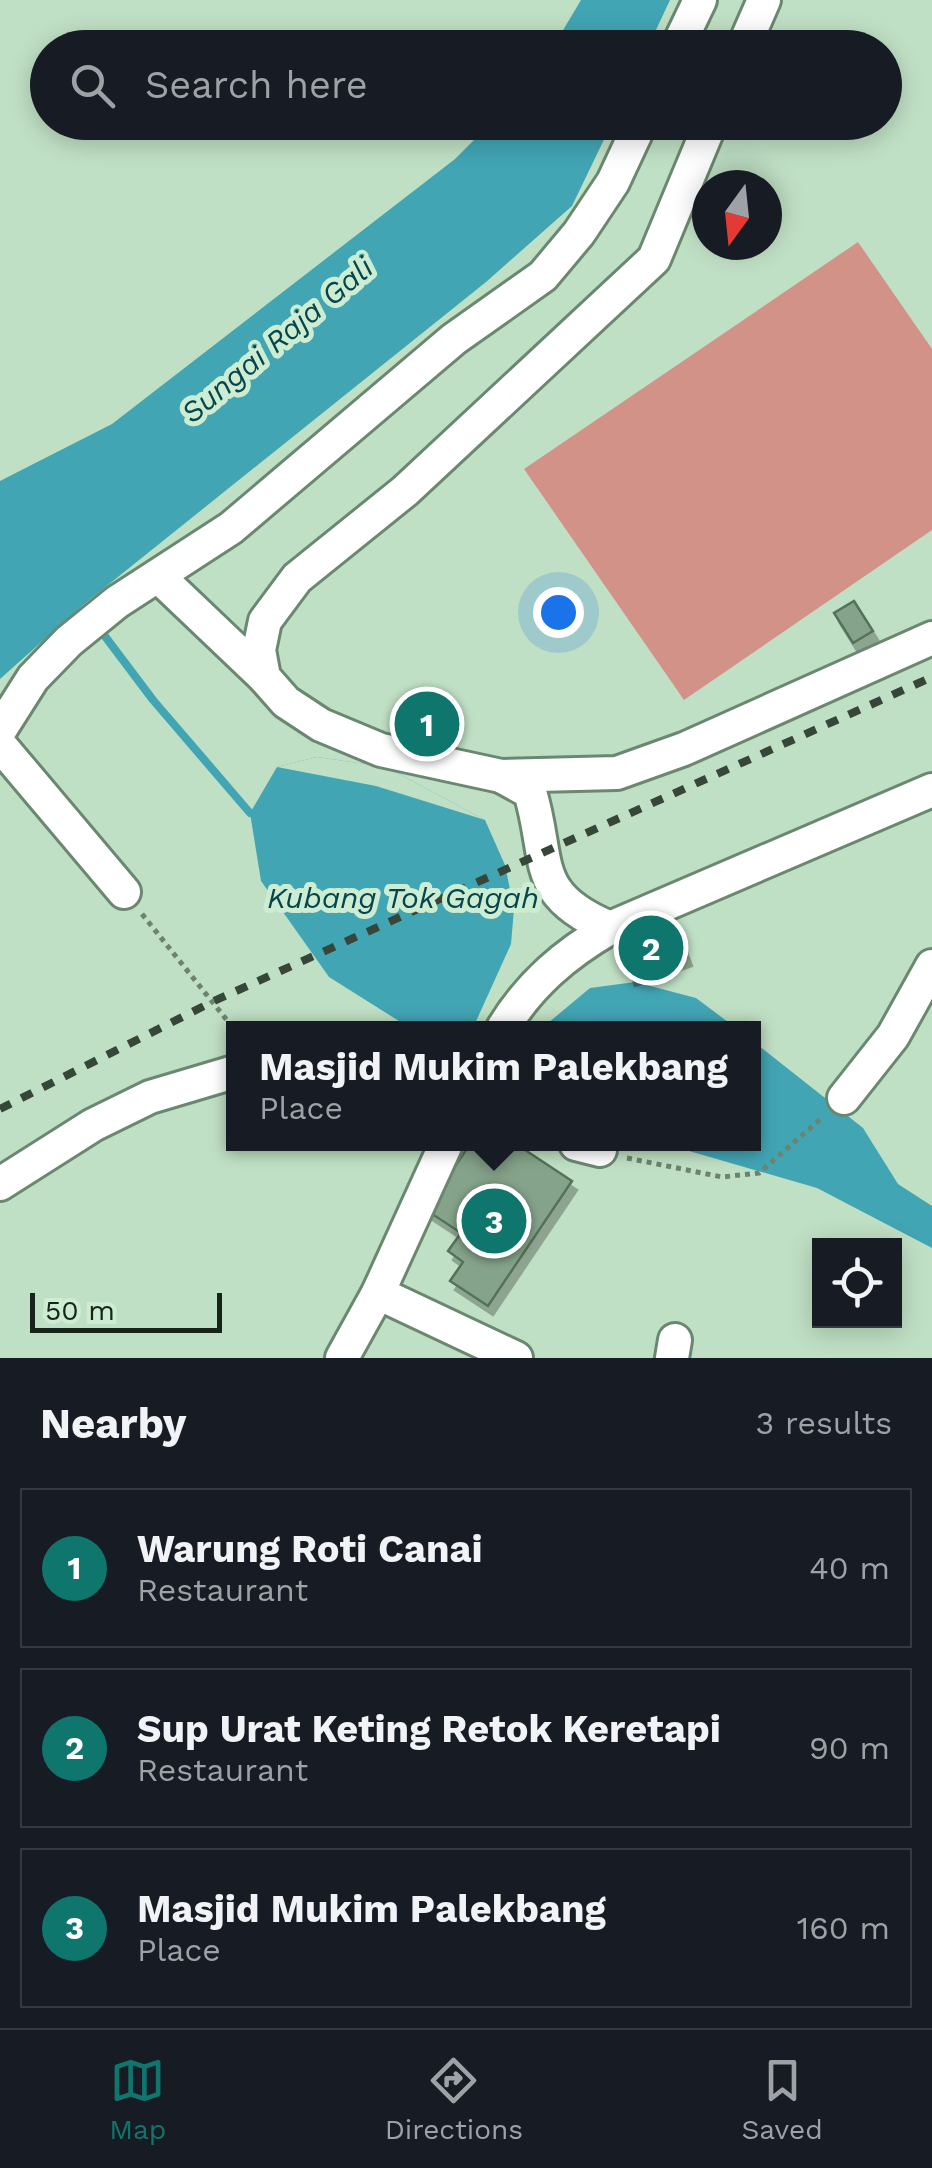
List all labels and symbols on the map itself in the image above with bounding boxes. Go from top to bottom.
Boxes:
north arrow [692,170,782,260]
water label: Sungai Raja Gali [174,249,381,430]
your location [533,587,584,638]
pin: 1 [394,686,460,762]
water label: Kubang Tok Gagah [267,880,539,915]
pin: 2 [618,910,684,986]
pin: 3 [462,1184,526,1258]
scale bar [30,1288,222,1332]

